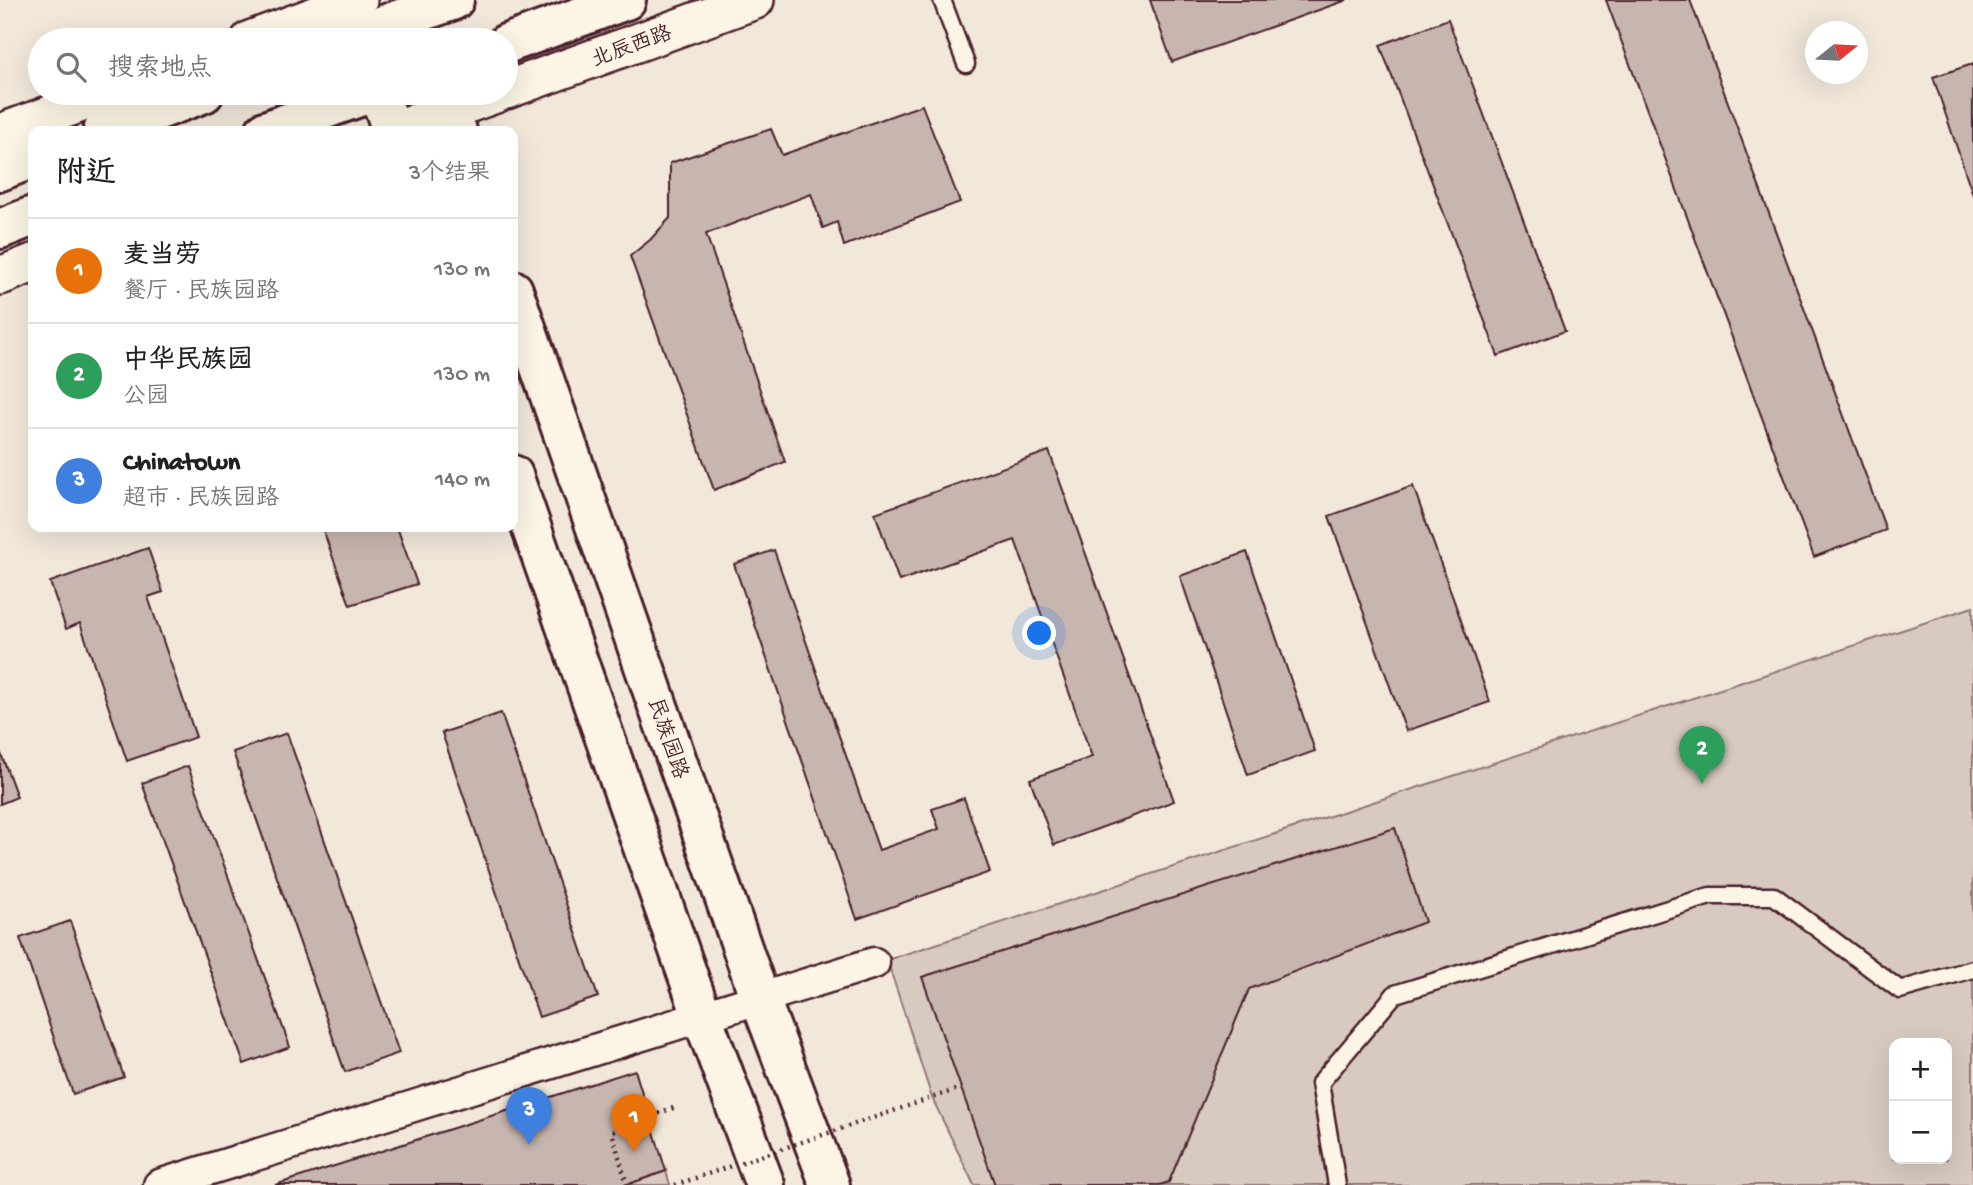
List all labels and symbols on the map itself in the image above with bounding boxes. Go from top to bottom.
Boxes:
street label: 北辰西路 [588,20,676,74]
north arrow [1805,21,1868,84]
your location [1022,616,1056,650]
street label: 民族园路 [640,695,693,783]
pin: 2 [1679,726,1725,784]
pin: 3 [506,1087,552,1145]
pin: 1 [611,1094,657,1152]

